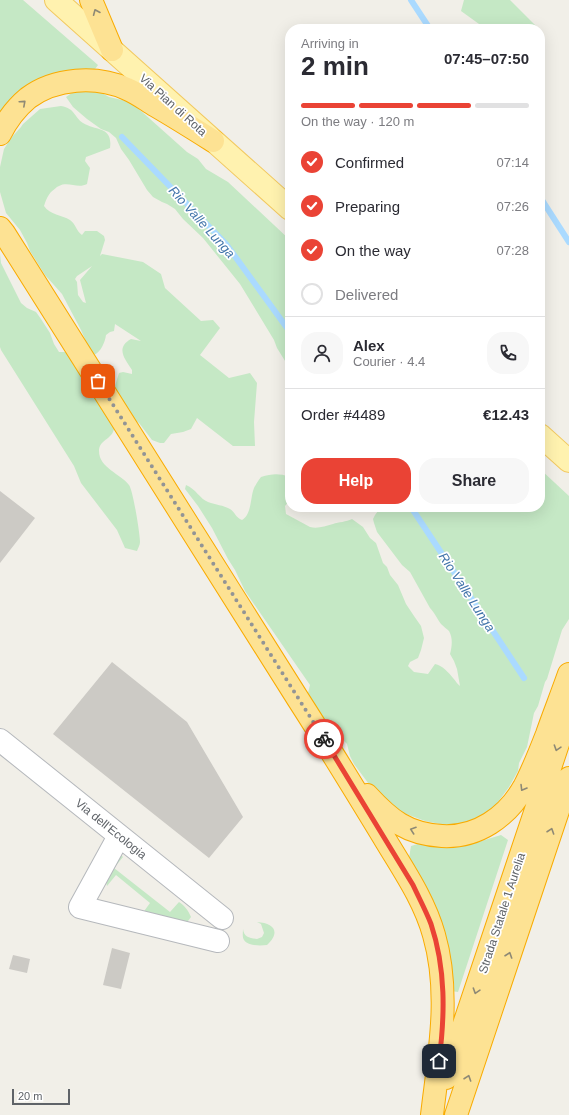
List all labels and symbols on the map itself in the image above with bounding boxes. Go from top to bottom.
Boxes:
one-way arrow [93,9,101,17]
street label: Via Pian di Rota [136,71,210,139]
one-way arrow [18,100,26,107]
water label: Rio Valle Lunga [166,183,238,261]
pin [81,364,115,398]
water label: Rio Valle Lunga [436,550,498,634]
courier [304,719,344,759]
one-way arrow [553,744,561,751]
one-way arrow [520,784,527,791]
street label: Via dell'Ecologia [73,796,150,862]
one-way arrow [409,826,416,835]
one-way arrow [546,828,554,835]
street label: Strada Statale 1 Aurelia [476,851,528,975]
one-way arrow [504,951,513,958]
one-way arrow [472,987,480,994]
pin [422,1044,456,1078]
one-way arrow [463,1075,472,1082]
scale bar [12,1087,70,1106]

